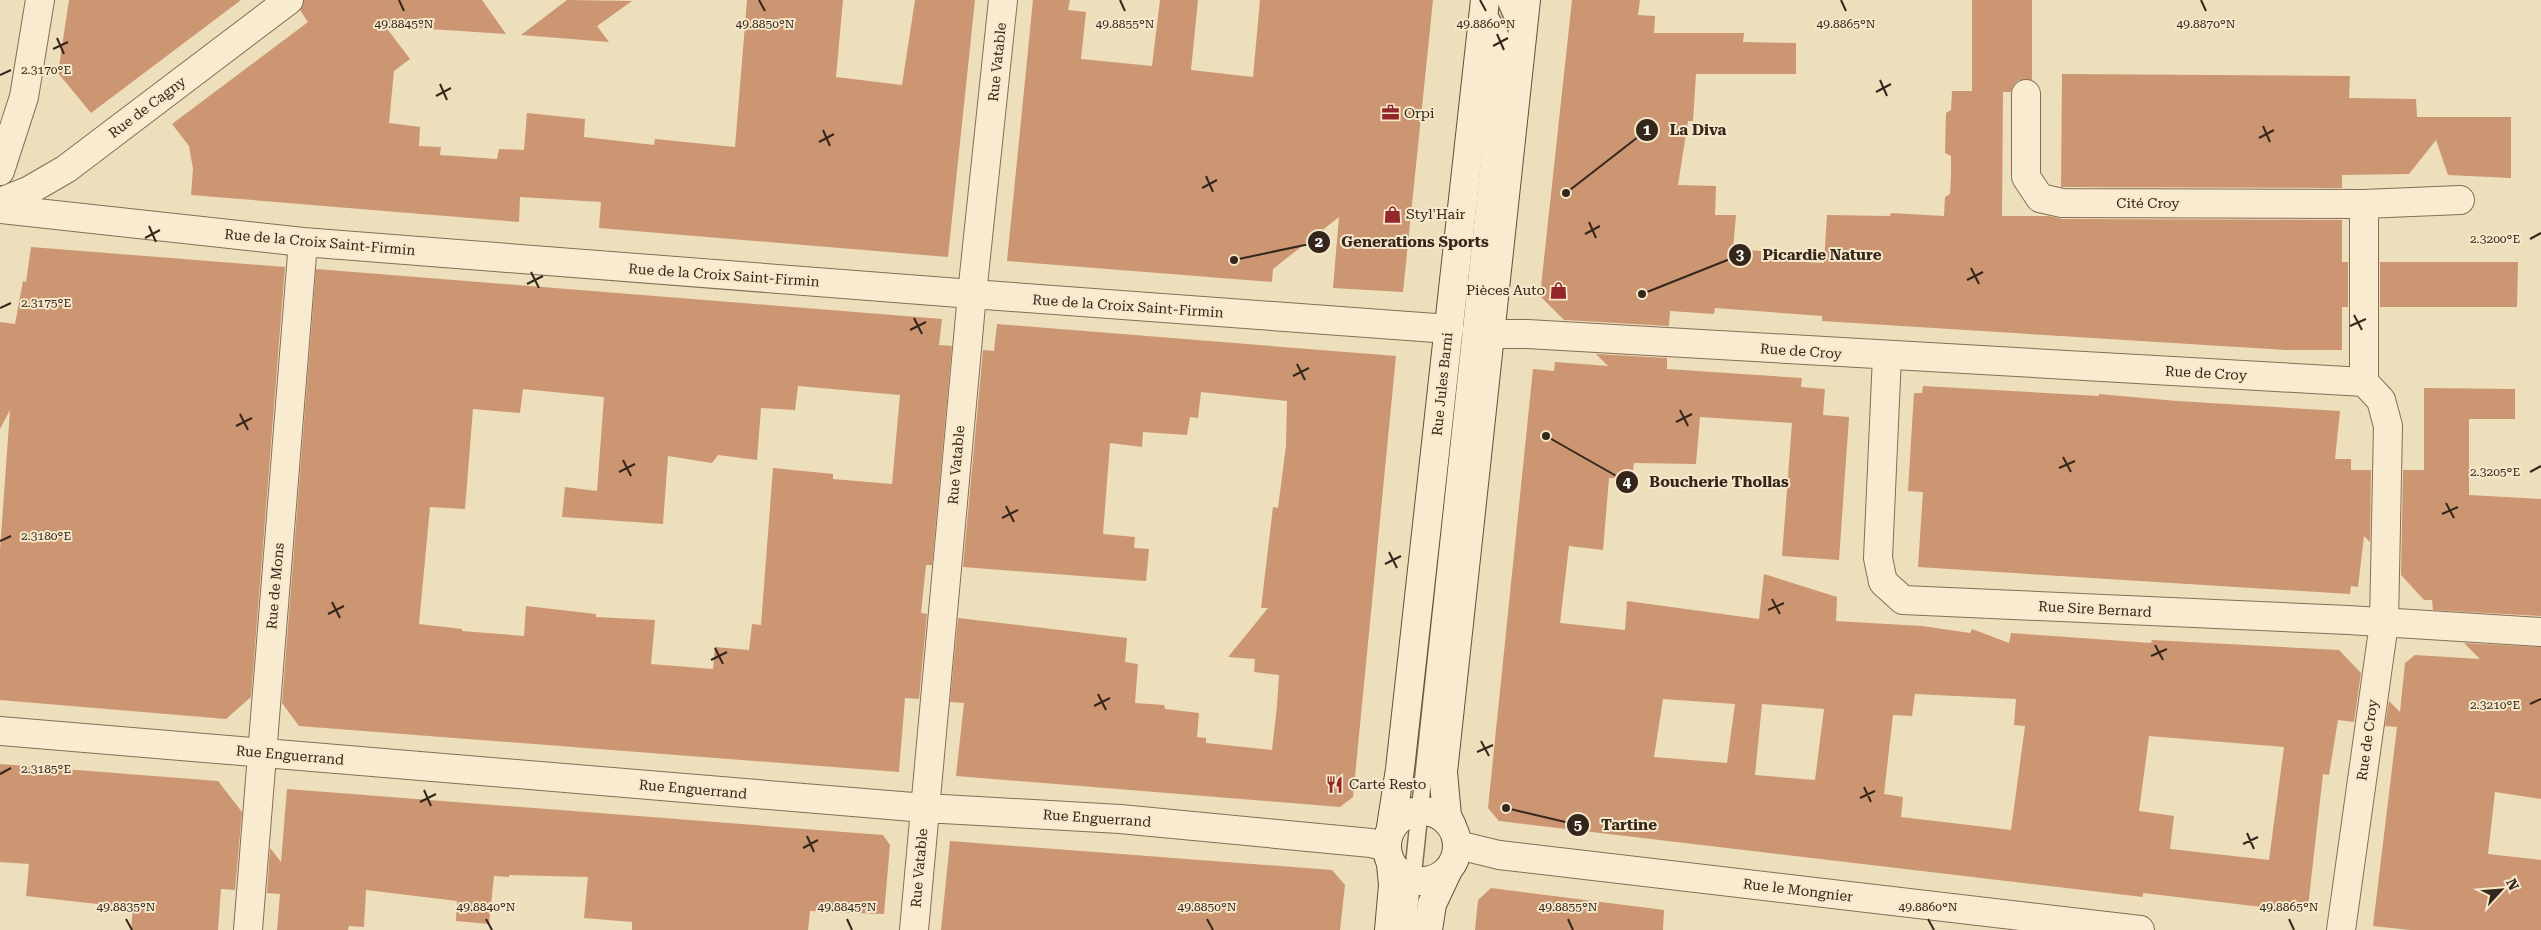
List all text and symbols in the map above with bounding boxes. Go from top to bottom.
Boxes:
text: 49.8845°N [375,17,434,31]
text: 49.8850°N [736,17,795,31]
text: 49.8855°N [1096,17,1155,31]
text: 49.8860°N [1457,17,1516,31]
text: 49.8865°N [1817,17,1876,31]
text: 49.8870°N [2177,17,2236,31]
street label: Rue Vatable [985,21,1009,102]
text: 2.3170°E [21,63,71,77]
street label: Rue de Cagny [105,72,189,141]
office icon: Orpi [1380,103,1400,123]
place label: Orpi [1404,105,1435,121]
callout: La Diva [1635,115,1736,145]
text: 1 [1643,121,1652,139]
text: La Diva [1670,121,1727,139]
street label: Cité Croy [2116,195,2180,211]
shop icon: Styl'Hair [1382,204,1402,224]
place label: Styl'Hair [1406,206,1466,222]
street label: Rue de la Croix Saint-Firmin [224,226,416,258]
callout: Generations Sports [1306,227,1499,257]
text: 2.3200°E [2470,232,2520,246]
text: 2 [1315,233,1323,251]
text: Generations Sports [1341,233,1489,251]
callout: Picardie Nature [1728,240,1892,270]
text: 3 [1736,246,1745,264]
text: Picardie Nature [1763,246,1882,264]
street label: Rue de la Croix Saint-Firmin [628,260,820,290]
shop icon: Pièces Auto [1549,280,1569,300]
place label: Pièces Auto [1466,282,1545,298]
street label: Rue de la Croix Saint-Firmin [1032,291,1224,321]
text: 2.3175°E [21,296,71,310]
street label: Rue Jules Barni [1429,331,1455,437]
street label: Rue de Croy [1760,340,1843,362]
street label: Rue de Croy [2165,363,2248,383]
street label: Rue Vatable [945,424,967,505]
text: 2.3205°E [2470,465,2520,479]
callout: Boucherie Thollas [1614,467,1799,497]
text: 4 [1623,473,1632,491]
text: Boucherie Thollas [1649,473,1789,491]
text: 2.3180°E [21,529,71,543]
street label: Rue de Mons [263,542,287,630]
street label: Rue Sire Bernard [2038,598,2152,620]
street label: Rue de Croy [2353,698,2381,782]
text: 2.3210°E [2470,698,2520,712]
street label: Rue Enguerrand [235,742,345,768]
text: 2.3185°E [21,762,71,776]
restaurant icon: Carte Resto [1325,774,1345,794]
street label: Rue Enguerrand [638,776,748,802]
place label: Carte Resto [1349,776,1426,792]
street label: Rue Enguerrand [1042,806,1152,830]
callout: Tartine [1566,810,1667,840]
text: 5 [1574,816,1582,834]
text: Tartine [1601,816,1657,834]
street label: Rue Vatable [908,827,930,908]
north arrow [2476,865,2526,915]
street label: Rue le Mongnier [1742,875,1854,905]
text: N [2503,876,2522,893]
text: 49.8835°N [97,900,156,914]
text: 49.8840°N [457,900,516,914]
text: 49.8845°N [818,900,877,914]
text: 49.8850°N [1178,900,1237,914]
text: 49.8855°N [1539,900,1598,914]
text: 49.8860°N [1899,900,1958,914]
text: 49.8865°N [2260,900,2319,914]

